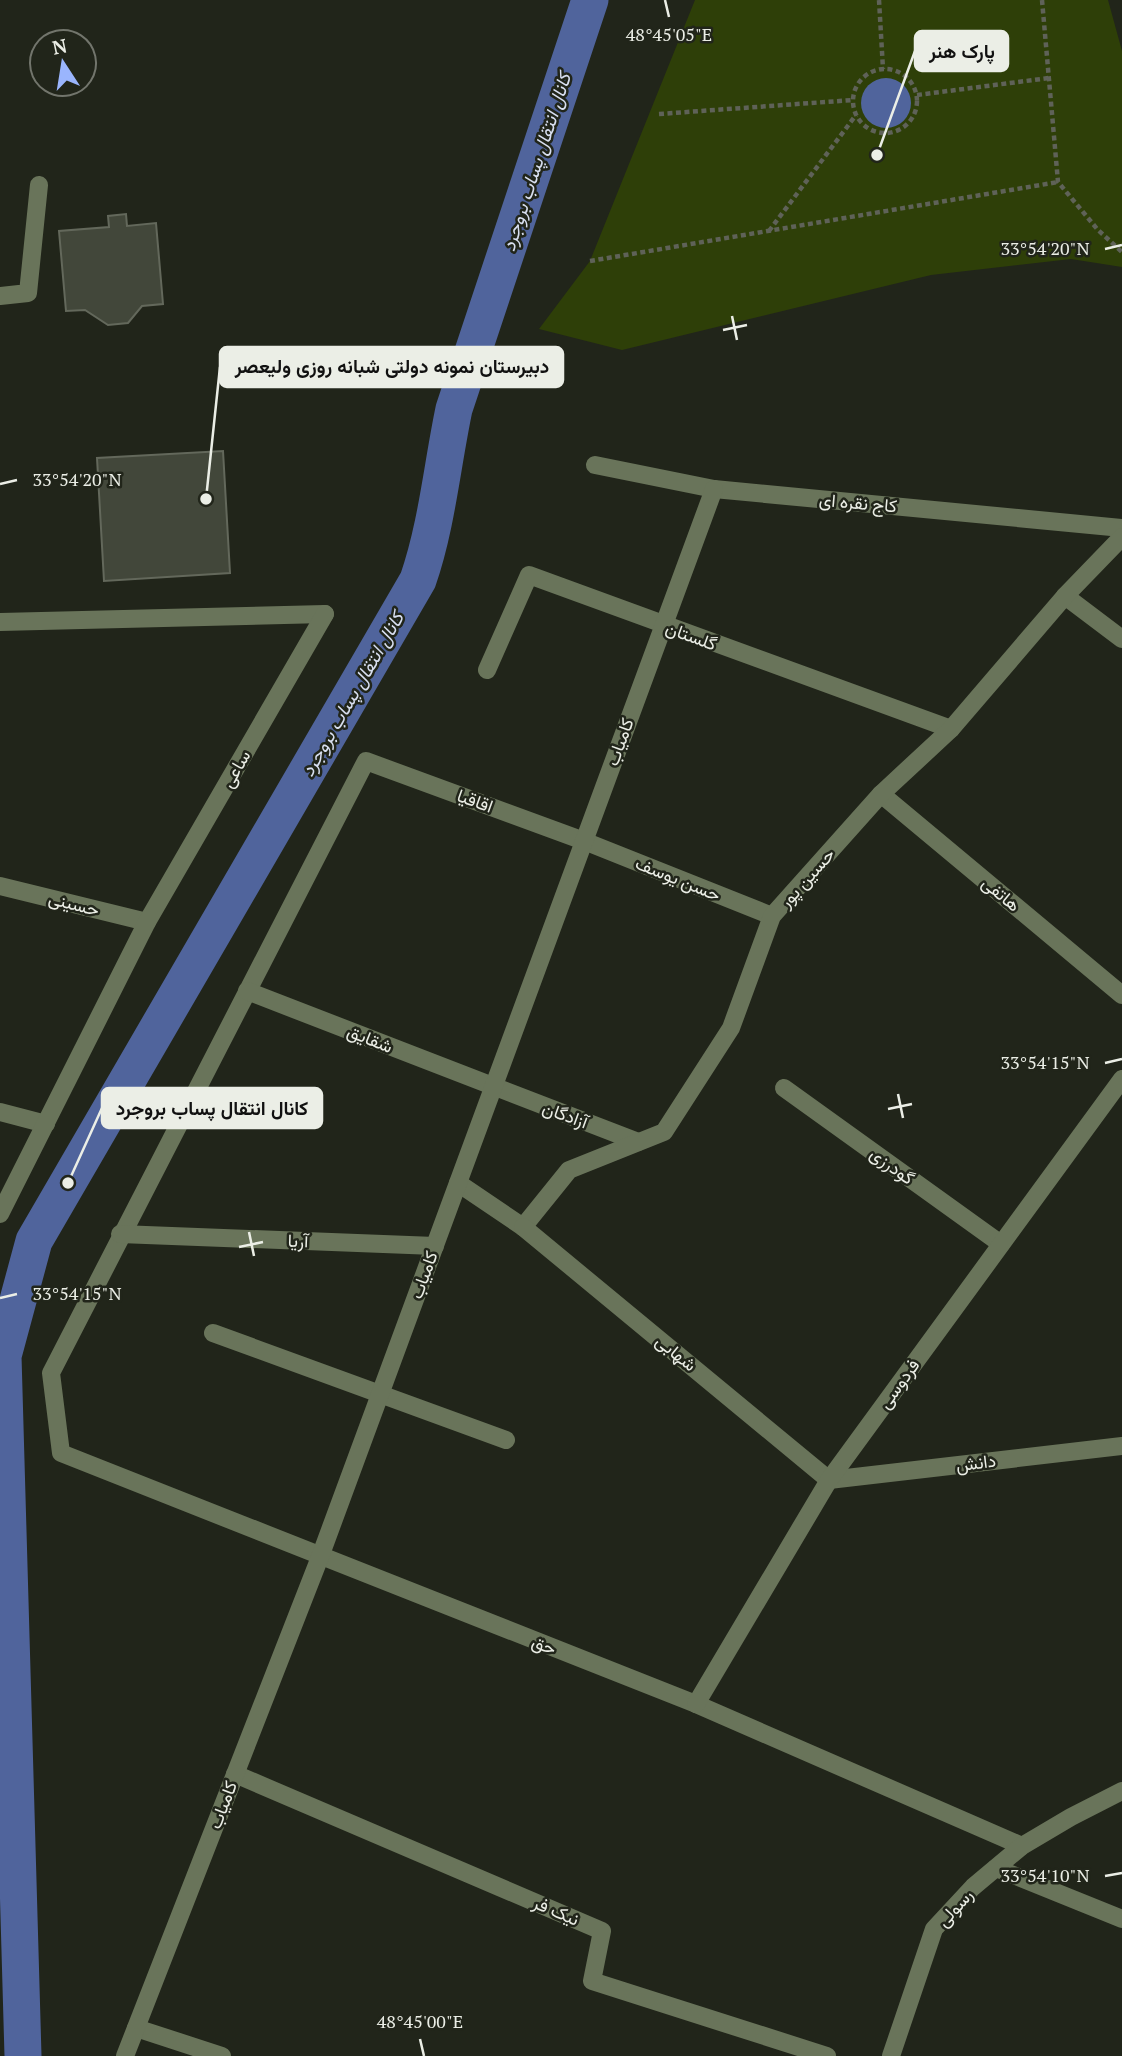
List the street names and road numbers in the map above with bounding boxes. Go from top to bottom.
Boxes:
street label: کاج نقره ای [818,487,898,518]
street label: گلستان [662,615,720,655]
street label: کامیاب [599,714,639,769]
street label: ساعی [215,745,256,792]
street label: اقاقیا [454,783,497,818]
street label: حسین پور [772,842,840,914]
street label: حسن یوسف [632,850,725,906]
street label: هاتفی [977,870,1026,916]
street label: حسینی [46,885,102,921]
street label: شقایق [344,1018,397,1058]
street label: آزادگان [539,1095,593,1134]
street label: گودرزی [866,1141,920,1189]
street label: آریا [287,1228,311,1252]
street label: کامیاب [403,1247,443,1302]
street label: شهابی [651,1328,702,1376]
street label: فردوسی [872,1354,924,1413]
street label: دانش [954,1448,997,1476]
street label: حق [529,1628,560,1660]
street label: کامیاب [202,1777,242,1832]
street label: رسولی [931,1883,978,1932]
street label: نیک فر [529,1889,583,1931]

